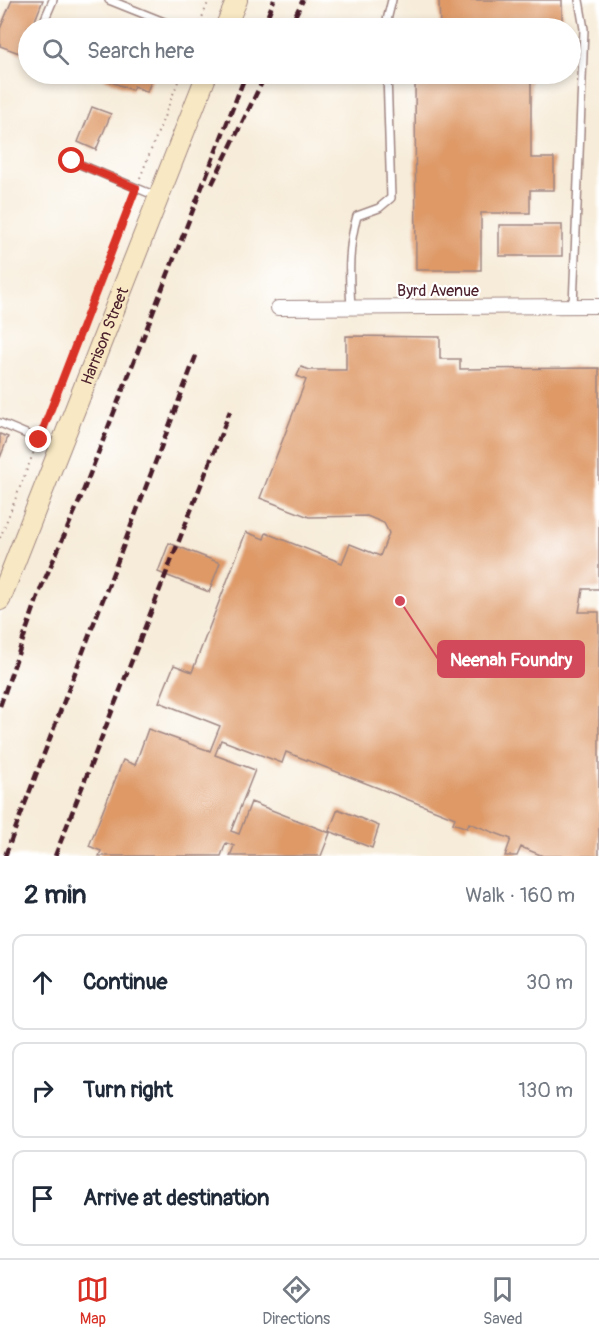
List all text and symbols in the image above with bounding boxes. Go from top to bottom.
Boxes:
search box [18,18,581,84]
icon: search [39,35,72,68]
text: Search here [87,37,194,65]
route start [58,147,84,173]
street label: Byrd Avenue [397,281,479,301]
street label: Harrison Street [77,284,133,388]
route end [25,426,51,452]
callout: Neenah Foundry [438,641,584,677]
text: Neenah Foundry [450,649,572,672]
text: 2 min [24,879,86,911]
text: Walk · 160 m [465,883,575,908]
icon: ahead [26,966,59,999]
text: Continue [83,968,167,996]
text: 30 m [526,970,573,995]
icon: right [26,1074,59,1107]
text: Turn right [83,1076,173,1104]
text: 130 m [518,1078,573,1103]
icon: arrive [26,1182,59,1215]
text: Arrive at destination [83,1184,269,1212]
tab: Map [76,1273,109,1329]
tab: Directions [262,1273,330,1329]
tab: Saved [483,1273,523,1329]

